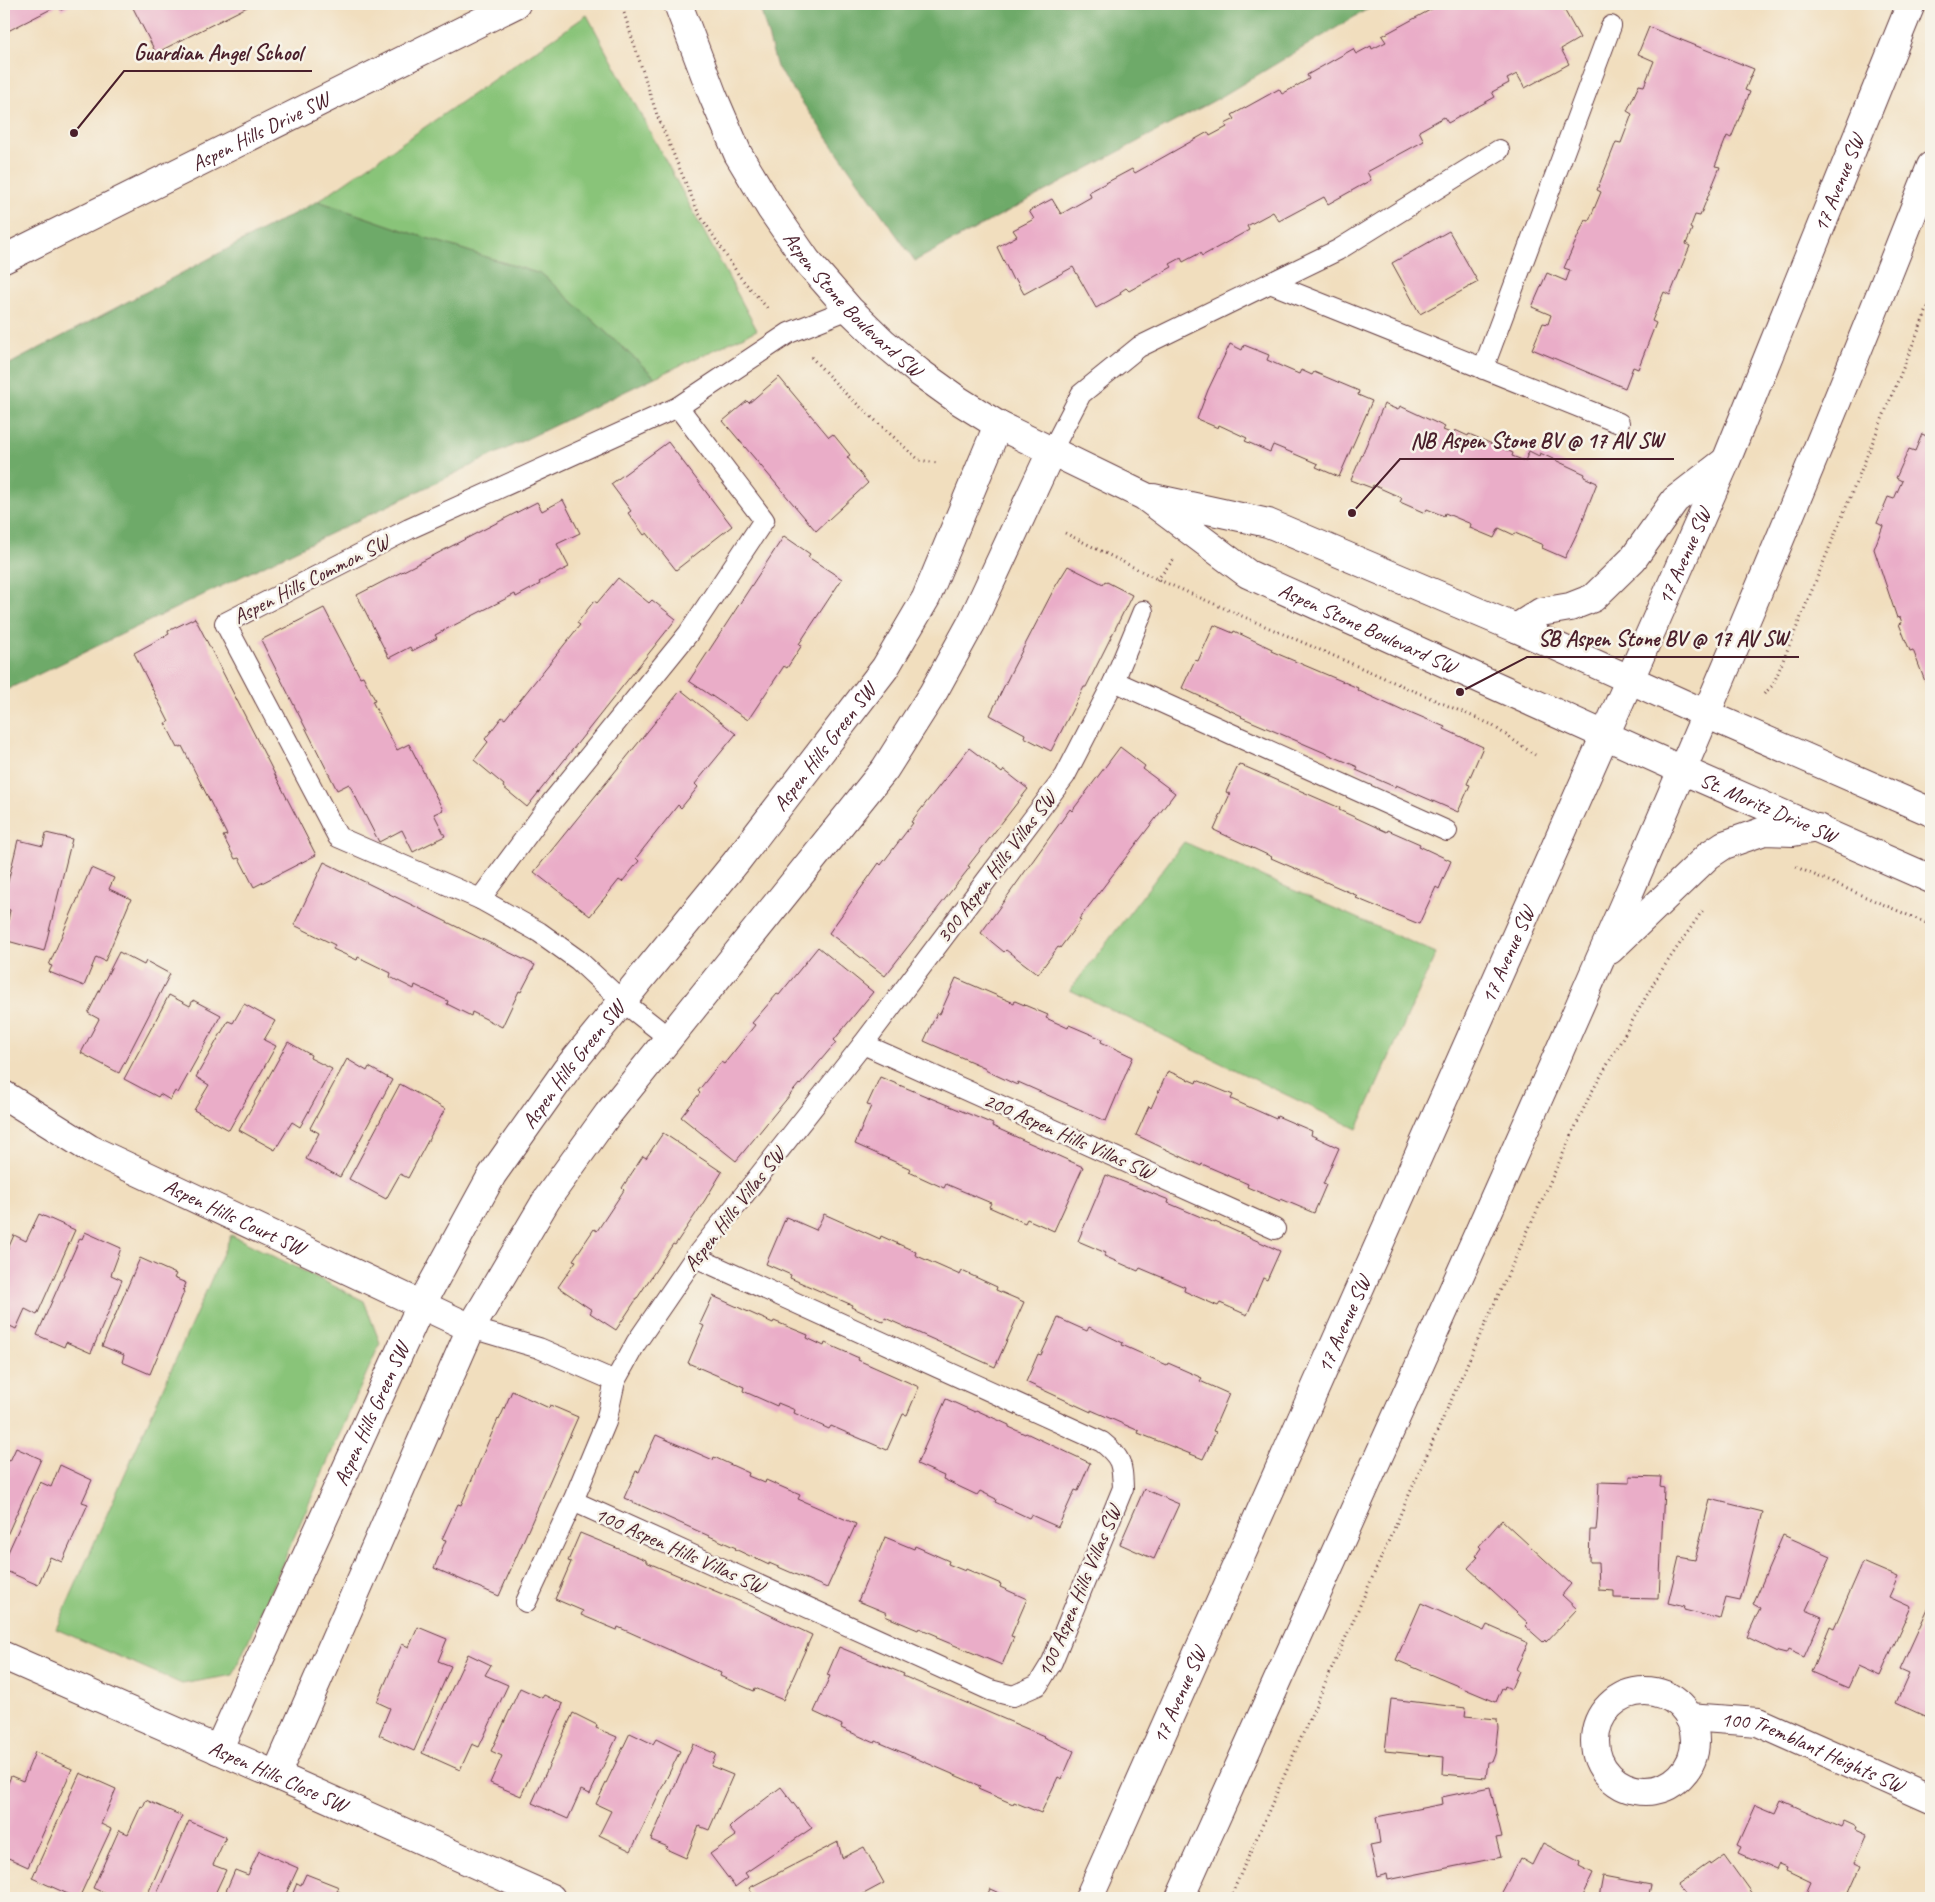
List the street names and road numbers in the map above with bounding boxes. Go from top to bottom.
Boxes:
street label: Aspen Hills Drive SW [187,85,336,177]
street label: 17 Avenue SW [1807,128,1871,235]
street label: Aspen Stone Boulevard SW [777,226,930,384]
street label: 17 Avenue SW [1651,502,1718,608]
street label: Aspen Hills Common SW [229,528,395,630]
street label: Aspen Stone Boulevard SW [1275,577,1462,680]
street label: Aspen Hills Green SW [767,675,884,816]
street label: St. Moritz Drive SW [1696,767,1843,850]
street label: 300 Aspen Hills Villas SW [930,784,1063,948]
street label: 17 Avenue SW [1475,901,1541,1007]
street label: Aspen Hills Green SW [516,993,632,1134]
street label: 200 Aspen Hills Villas SW [980,1087,1160,1186]
street label: Aspen Hills Villas SW [677,1140,792,1276]
street label: Aspen Hills Court SW [160,1173,312,1263]
street label: 17 Avenue SW [1311,1270,1377,1376]
street label: Aspen Hills Green SW [327,1335,416,1490]
street label: 100 Aspen Hills Villas SW [1031,1500,1128,1681]
street label: 100 Aspen Hills Villas SW [591,1501,771,1600]
street label: 17 Avenue SW [1146,1641,1213,1747]
street label: 100 Tremblant Heights SW [1720,1706,1910,1799]
street label: Aspen Hills Close SW [205,1734,354,1819]

